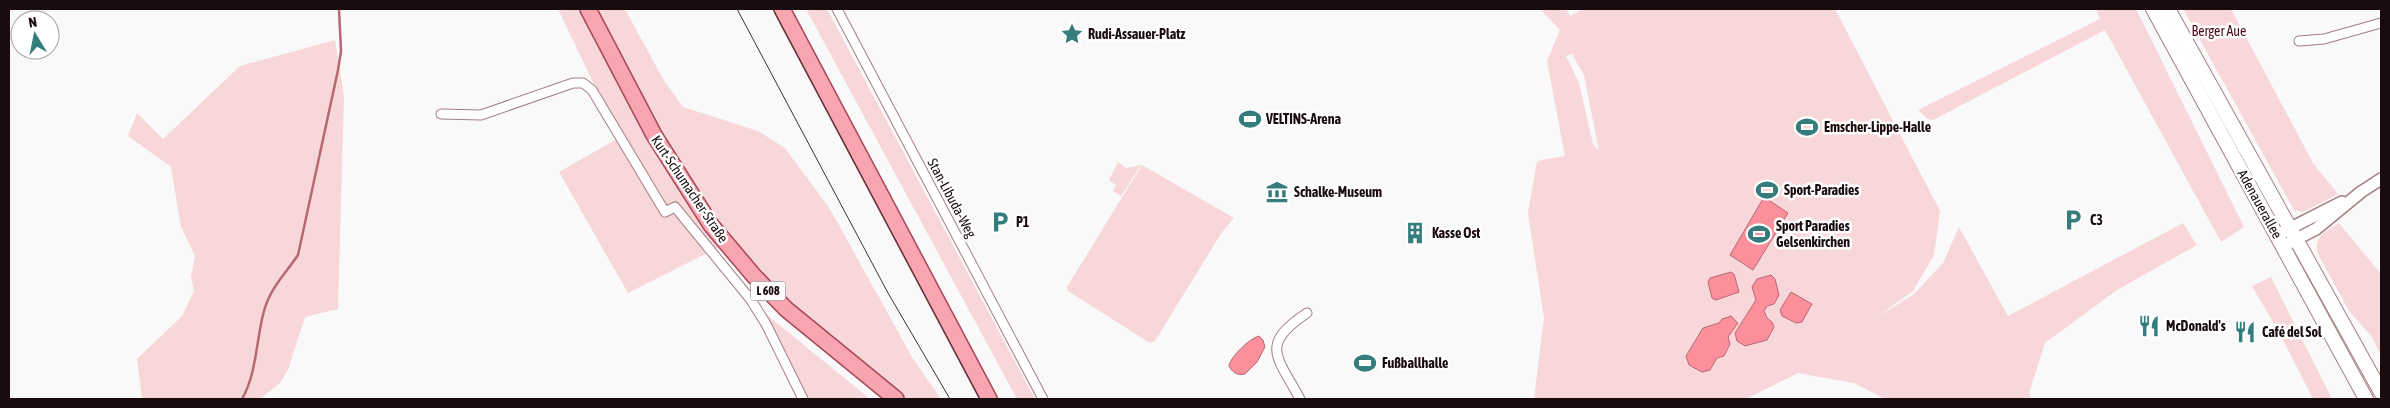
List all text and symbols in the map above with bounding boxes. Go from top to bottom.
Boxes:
north arrow [10,10,60,60]
text: N [27,14,38,31]
place icon: Rudi-Assauer-Platz [1059,21,1085,47]
park label: Berger Aue [2192,23,2246,39]
place label: Rudi-Assauer-Platz [1088,26,1185,42]
sports icon: VELTINS-Arena [1237,106,1263,132]
place label: VELTINS-Arena [1265,111,1341,127]
sports icon: Emscher-Lippe-Halle [1794,114,1820,140]
place label: Emscher-Lippe-Halle [1824,119,1931,135]
street label: Kurt-Schumacher-Straße [648,133,732,245]
street label: Stan-Libuda-Weg [924,156,980,240]
street label: Adenauerallee [2234,167,2286,241]
sports icon: Sport-Paradies [1754,177,1780,203]
museum icon: Schalke-Museum [1264,179,1290,205]
place label: Sport-Paradies [1784,182,1859,198]
place label: Schalke-Museum [1294,184,1382,200]
parking icon: C3 [2060,207,2086,233]
parking icon: P1 [987,209,1013,235]
place label: C3 [2090,212,2103,228]
place label: P1 [1016,214,1030,230]
place label: Sport Paradies Gelsenkirchen [1776,218,1850,250]
building icon: Kasse Ost [1402,220,1428,246]
sports icon: Sport Paradies Gelsenkirchen [1746,221,1772,247]
place label: Kasse Ost [1432,225,1480,241]
road number: L 608 [750,282,786,300]
restaurant icon: McDonald's [2136,313,2162,339]
place label: McDonald's [2166,318,2226,334]
restaurant icon: Café del Sol [2232,319,2258,345]
place label: Café del Sol [2262,324,2322,340]
sports icon: Fußballhalle [1352,350,1378,376]
place label: Fußballhalle [1382,355,1448,371]

